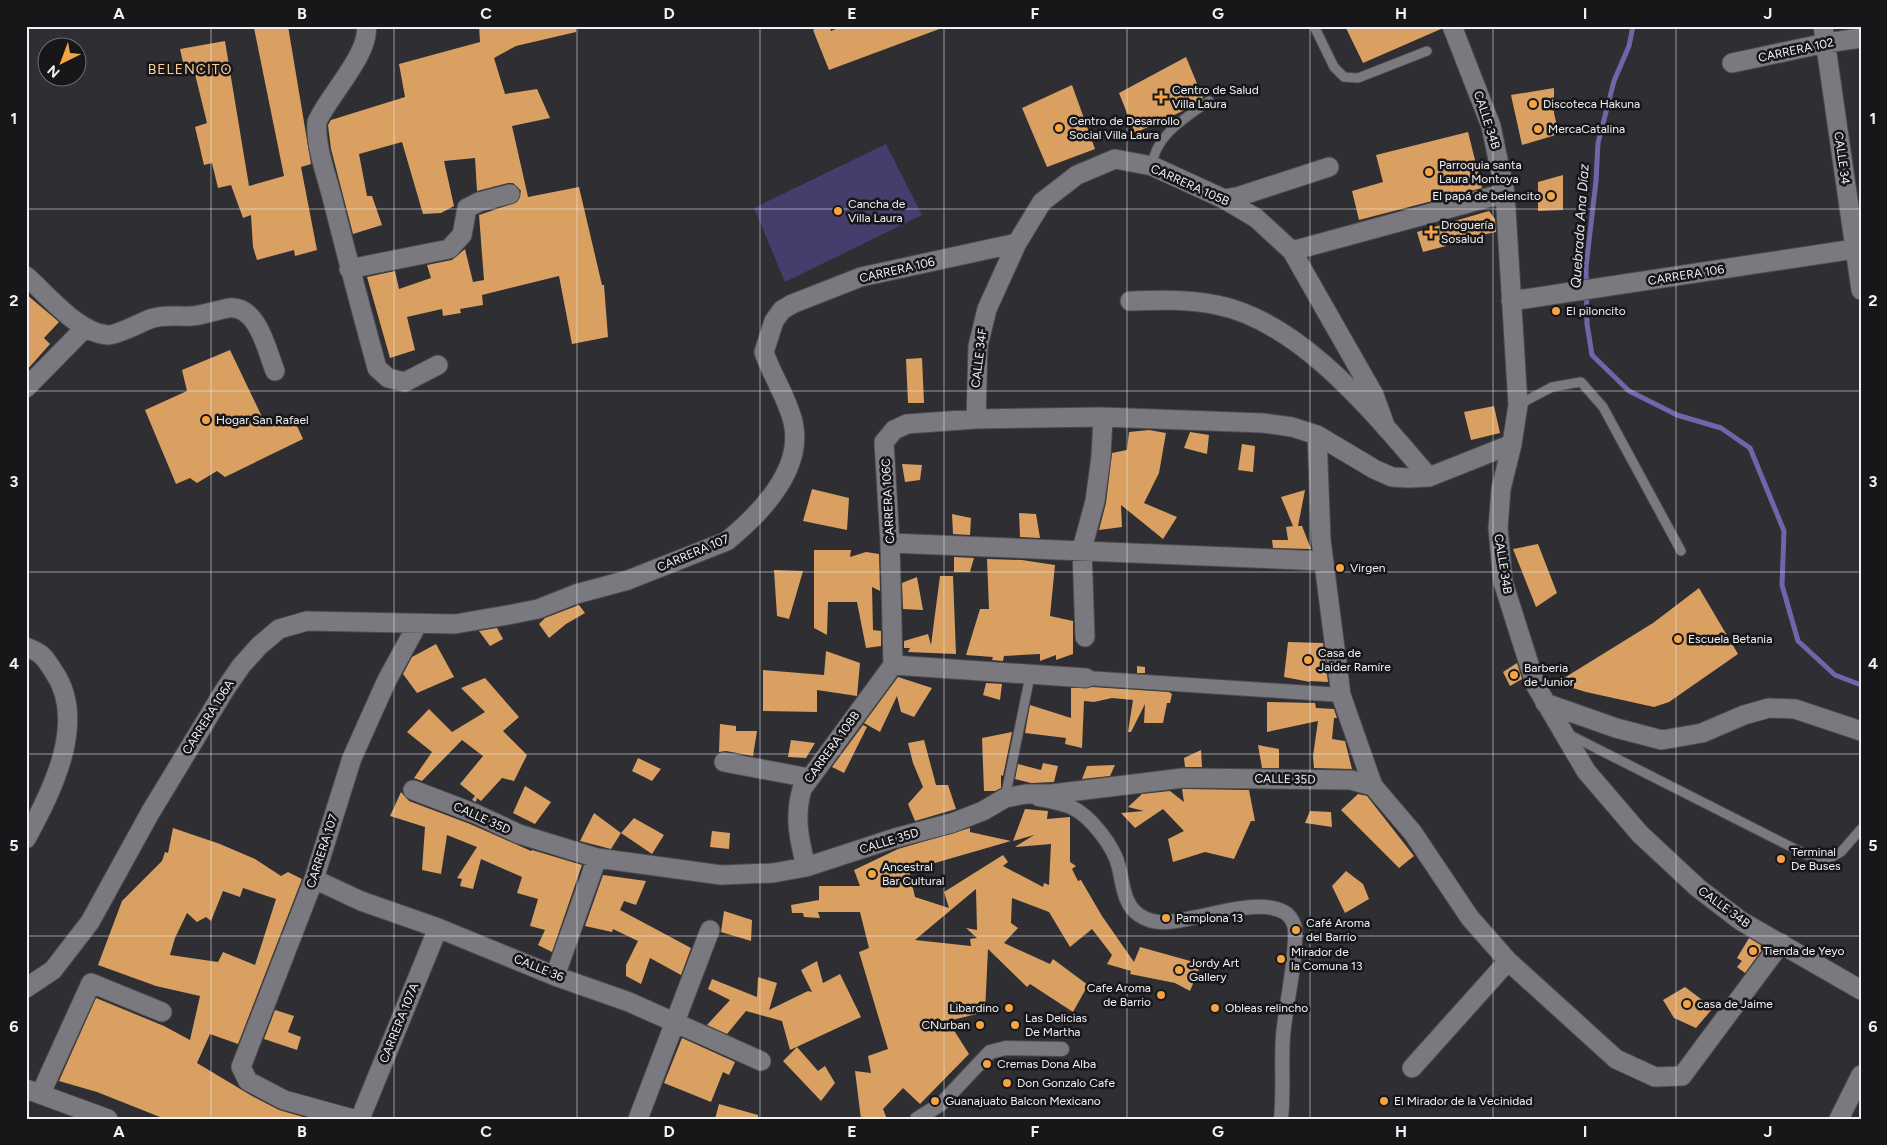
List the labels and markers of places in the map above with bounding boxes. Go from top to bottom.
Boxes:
place label: Centro de Salud Villa Laura [1172,83,1259,111]
marker: Centro de Salud Villa Laura [1154,90,1168,104]
place label: Discoteca Hakuna [1543,97,1640,111]
marker: Discoteca Hakuna [1527,98,1539,110]
place label: Centro de Desarrollo Social Villa Laura [1069,114,1180,142]
marker: Centro de Desarrollo Social Villa Laura [1053,122,1065,134]
place label: MercaCatalina [1548,122,1625,136]
marker: MercaCatalina [1532,123,1544,135]
place label: Parroquia santa Laura Montoya [1439,158,1522,186]
marker: Parroquia santa Laura Montoya [1423,166,1435,178]
place label: El papá de belencito [1432,189,1541,203]
marker: El papá de belencito [1545,190,1557,202]
place label: Cancha de Villa Laura [848,197,906,225]
marker: Cancha de Villa Laura [832,205,844,217]
place label: Droguería Sosalud [1441,218,1494,246]
marker: Droguería Sosalud [1425,226,1437,238]
place label: El piloncito [1566,304,1626,318]
marker: El piloncito [1550,305,1562,317]
place label: Hogar San Rafael [216,413,309,427]
marker: Hogar San Rafael [200,414,212,426]
place label: Virgen [1350,561,1386,575]
marker: Virgen [1334,562,1346,574]
place label: Escuela Betania [1688,632,1772,646]
marker: Escuela Betania [1672,633,1684,645]
place label: Casa de Jaider Ramíre [1318,646,1391,674]
marker: Casa de Jaider Ramíre [1302,654,1314,666]
place label: Barberia de Junior [1524,661,1574,689]
marker: Barberia de Junior [1508,669,1520,681]
place label: Terminal De Buses [1791,845,1841,873]
marker: Terminal De Buses [1775,853,1787,865]
place label: Ancestral Bar Cultural [882,860,945,888]
marker: Ancestral Bar Cultural [866,868,878,880]
place label: Pamplona 13 [1176,911,1243,925]
marker: Pamplona 13 [1160,912,1172,924]
place label: Café Aroma del Barrio [1306,916,1370,944]
marker: Café Aroma del Barrio [1290,924,1302,936]
place label: Tienda de Yeyo [1763,944,1844,958]
place label: Mirador de la Comuna 13 [1291,945,1363,973]
marker: Tienda de Yeyo [1747,945,1759,957]
marker: Mirador de la Comuna 13 [1275,953,1287,965]
place label: Jordy Art Gallery [1189,956,1240,984]
marker: Jordy Art Gallery [1173,964,1185,976]
place label: Cafe Aroma de Barrio [1087,981,1151,1009]
marker: Cafe Aroma de Barrio [1155,989,1167,1001]
place label: casa de Jaime [1697,997,1773,1011]
marker: casa de Jaime [1681,998,1693,1010]
place label: Libardino [949,1001,999,1015]
place label: Obleas relincho [1225,1001,1308,1015]
marker: Libardino [1003,1002,1015,1014]
marker: Obleas relincho [1209,1002,1221,1014]
place label: Las Delicias De Martha [1025,1011,1088,1039]
place label: CNurban [921,1018,970,1032]
marker: CNurban [974,1019,986,1031]
marker: Las Delicias De Martha [1009,1019,1021,1031]
place label: Cremas Dona Alba [997,1057,1096,1071]
marker: Cremas Dona Alba [981,1058,993,1070]
place label: Don Gonzalo Cafe [1017,1076,1115,1090]
marker: Don Gonzalo Cafe [1001,1077,1013,1089]
place label: Guanajuato Balcon Mexicano [945,1094,1101,1108]
place label: El Mirador de la Vecinidad [1394,1094,1532,1108]
marker: Guanajuato Balcon Mexicano [929,1095,941,1107]
marker: El Mirador de la Vecinidad [1378,1095,1390,1107]

